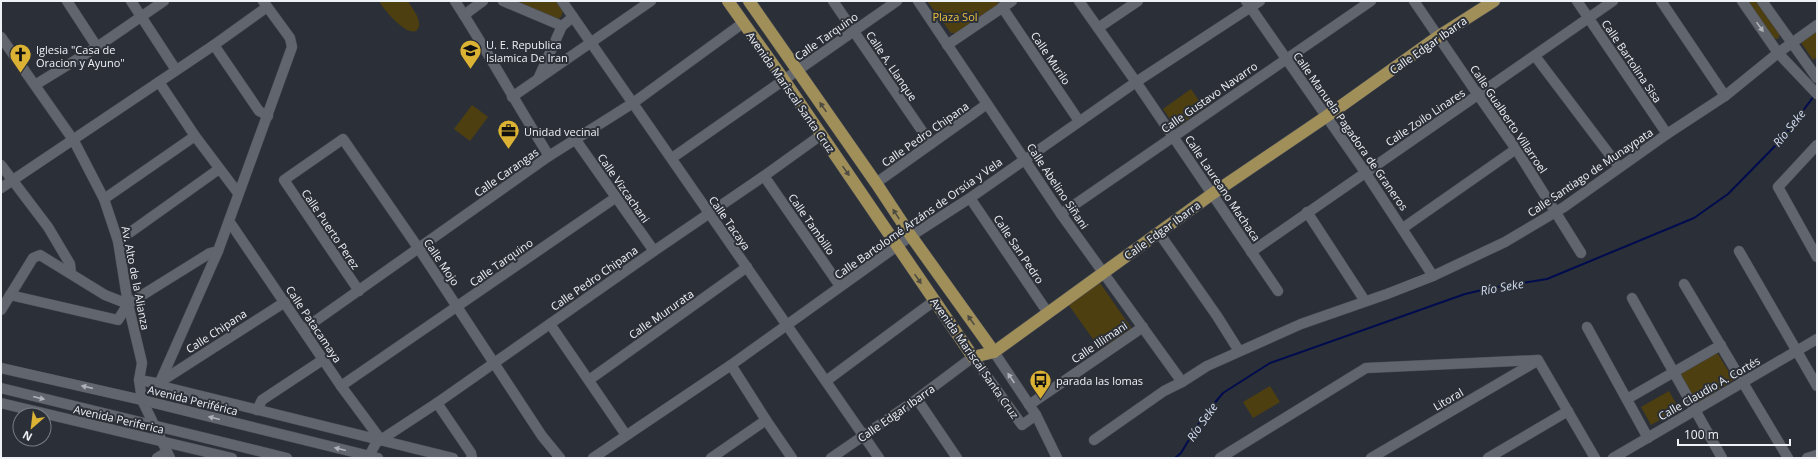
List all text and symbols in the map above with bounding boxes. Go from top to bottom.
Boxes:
street label: Calle Tarquino [791,8,861,63]
park label: Plaza Sol [932,9,978,24]
street label: Calle Edgar Ibarra [1386,13,1470,77]
street label: Calle Bartolina Sisa [1599,16,1665,106]
one-way arrow [1756,22,1764,32]
street label: Calle A. Llanque [863,28,921,104]
street label: Avenida Mariscal Santa Cruz [743,29,839,155]
street label: Calle Murilo [1028,29,1074,88]
school or university icon: U. E. Republica Islamica De Iran [458,37,484,70]
place label: U. E. Republica Islamica De Iran [486,37,568,65]
church icon: Iglesia "Casa de Oracion y Ayuno" [8,42,34,75]
place label: Iglesia "Casa de Oracion y Ayuno" [36,42,125,70]
street label: Calle Manuela Pagadora de Graneros [1290,49,1412,213]
street label: Calle Gustavo Navarro [1158,58,1260,136]
street label: Calle Gualberto Villarroel [1467,62,1551,176]
street label: Calle Zoilo Linares [1382,85,1468,149]
street label: Calle Pedro Chipana [878,98,972,170]
one-way arrow [819,102,827,112]
water label: Río Seke [1769,106,1809,150]
office icon: Unidad vecinal [496,118,522,151]
place label: Unidad vecinal [524,124,599,139]
street label: Calle Santiago de Munaypata [1524,124,1656,220]
street label: Calle Laureano Machaca [1182,132,1264,244]
street label: Calle Abelino Siñani [1024,140,1092,232]
street label: Calle Carangas [471,144,541,200]
street label: Calle Vizcachani [595,150,653,226]
street label: Calle Bartolomé Arzáns de Orsúa y Vela [831,154,1005,282]
one-way arrow [842,165,850,176]
street label: Calle Puerto Perez [299,186,363,272]
street label: Calle Tambillo [785,190,839,258]
street label: Calle Tacaya [706,193,754,253]
street label: Calle Edgar Ibarra [1121,197,1203,263]
one-way arrow [893,208,900,220]
street label: Calle San Pedro [990,212,1048,287]
street label: Av. Alto de la Alianza [119,225,153,331]
street label: Calle Tarquino [466,234,536,289]
street label: Calle Mojo [421,236,463,289]
street label: Calle Pedro Chipana [547,242,641,314]
one-way arrow [914,273,922,284]
water label: Río Seke [1479,275,1525,299]
street label: Calle Patacamaya [283,283,345,365]
street label: Calle Mururata [626,286,696,342]
street label: Avenida Mariscal Santa Cruz [927,295,1023,421]
street label: Calle Chipana [183,306,249,356]
one-way arrow [967,315,975,326]
street label: Calle Illimani [1068,318,1130,366]
street label: Calle Claudio A. Cortés [1655,353,1763,423]
bus stop icon: parada las lomas [1027,367,1053,400]
one-way arrow [1007,373,1015,384]
place label: parada las lomas [1056,373,1143,388]
street label: Calle Edgar Ibarra [854,381,938,445]
street label: Avenida Periférica [146,382,240,418]
one-way arrow [81,384,94,390]
street label: Litoral [1430,384,1466,414]
one-way arrow [33,395,45,401]
water label: Río Seke [1183,399,1221,445]
street label: Avenida Periferica [72,401,166,437]
north arrow [12,407,52,447]
one-way arrow [208,414,220,420]
scale bar [1678,421,1790,447]
text: 100 m [1684,426,1719,443]
text: N [20,428,35,445]
one-way arrow [334,446,346,452]

